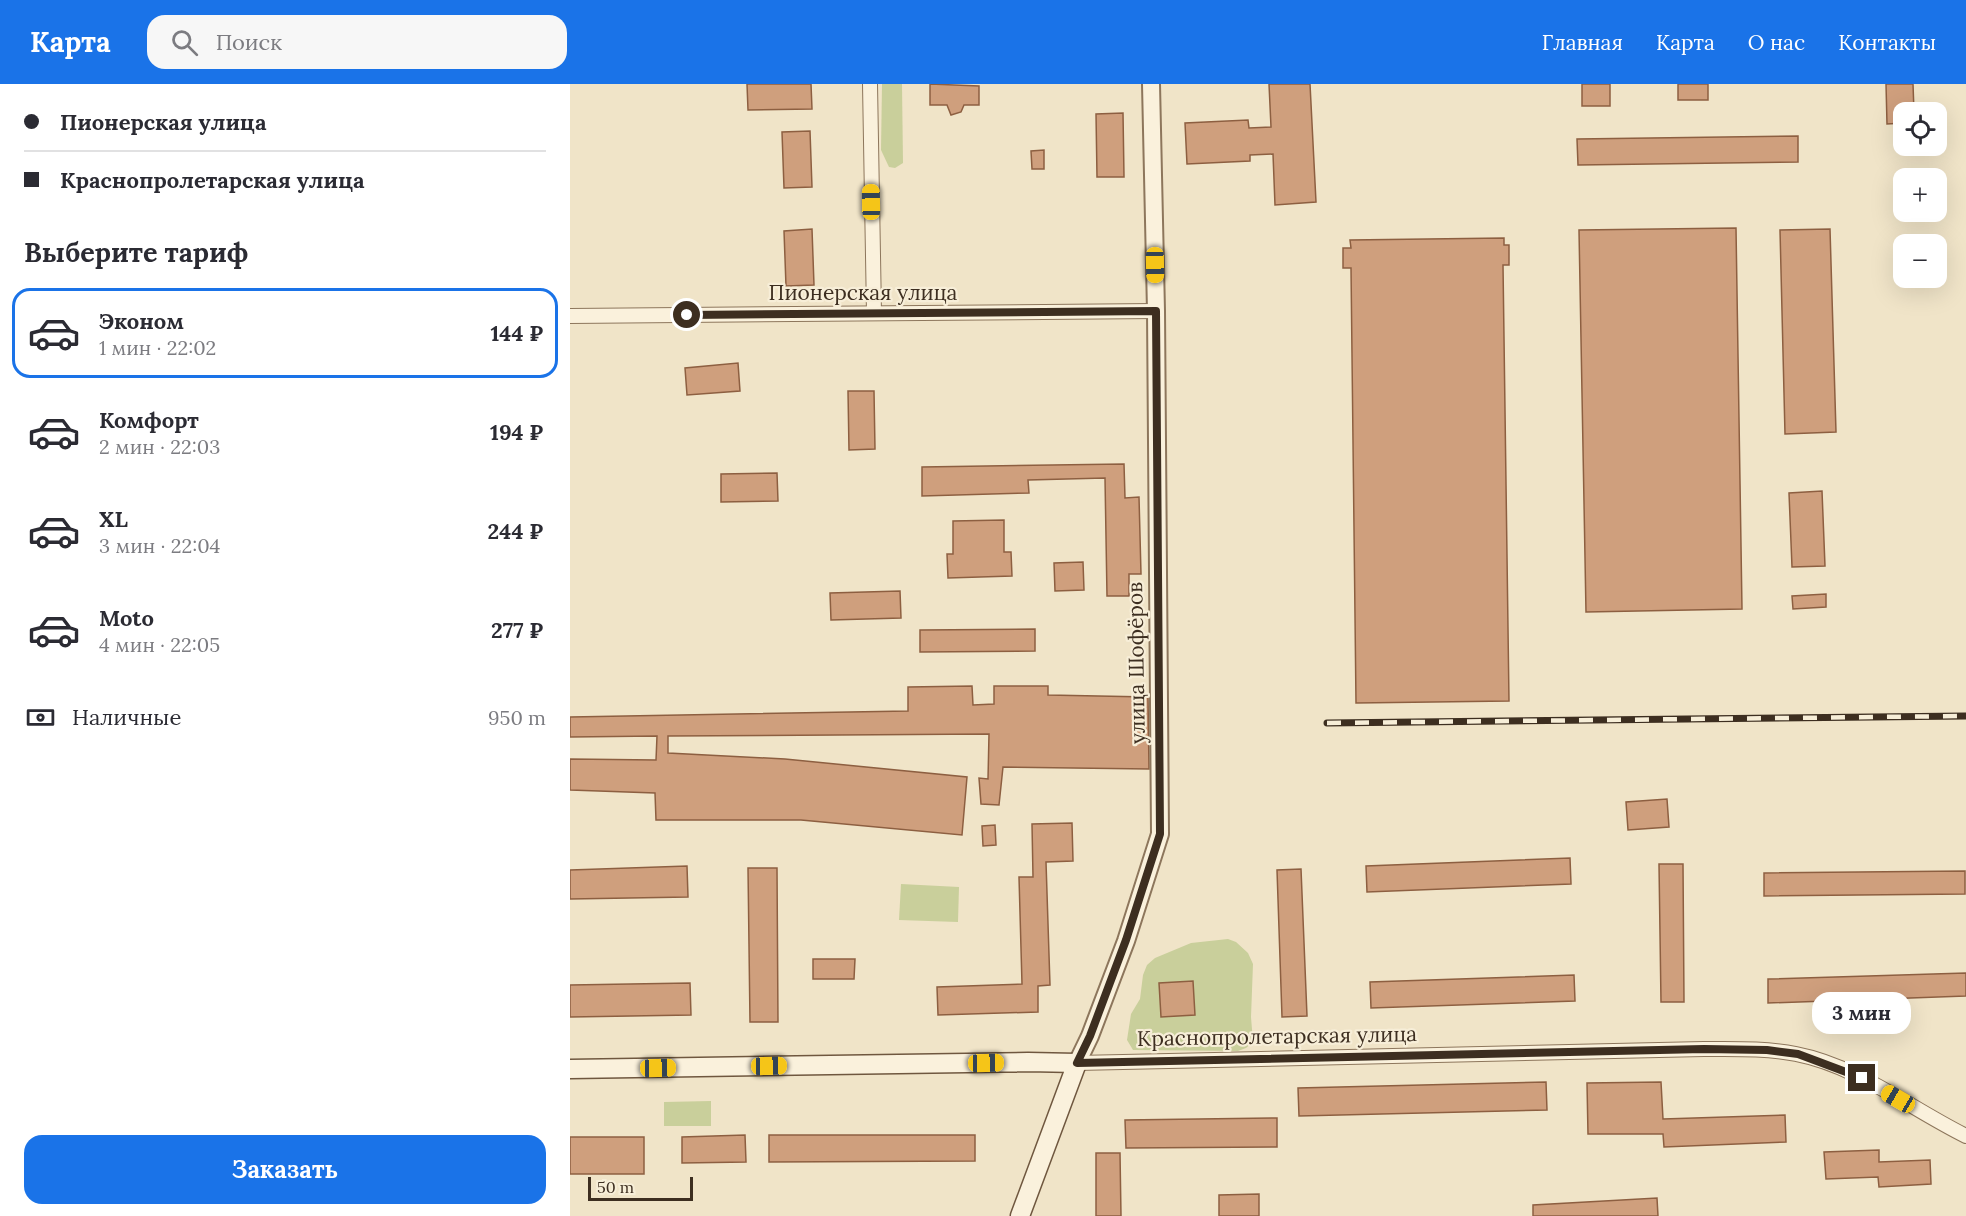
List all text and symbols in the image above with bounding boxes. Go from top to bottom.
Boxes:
search box [147,15,567,69]
text: Карта [30,24,111,60]
icon: search [168,26,201,59]
text: Поиск [216,28,282,56]
text: Главная [1542,29,1623,56]
text: Карта [1656,29,1715,56]
text: О нас [1748,29,1805,56]
text: Контакты [1838,29,1936,56]
map controls [1893,102,1947,288]
button: locate [1893,102,1947,156]
text: Пионерская улица [60,108,266,136]
text: Краснопролетарская улица [60,166,365,194]
button: + [1893,168,1947,222]
car [862,184,880,220]
button: − [1893,234,1947,288]
text: Выберите тариф [24,235,248,269]
car [1146,247,1164,283]
street label: Пионерская улица [769,279,958,306]
route start [673,301,700,328]
icon: car [27,306,81,360]
text: Эконом [99,307,184,335]
text: 144 ₽ [490,319,543,347]
text: 1 мин · 22:02 [99,335,216,360]
icon: car [27,405,81,459]
text: Комфорт [99,406,199,434]
text: 194 ₽ [490,418,543,446]
text: 2 мин · 22:03 [99,434,220,459]
icon: car [27,504,81,558]
text: XL [99,505,128,533]
text: 244 ₽ [488,517,543,545]
text: 3 мин · 22:04 [99,533,220,558]
street label: улица Шофёров [1121,582,1151,744]
icon: car [27,603,81,657]
text: Moto [99,604,154,632]
text: 277 ₽ [491,616,543,644]
text: 4 мин · 22:05 [99,632,220,657]
icon: cash [24,701,57,734]
text: Наличные [72,703,181,731]
text: 950 m [488,705,546,730]
callout: 3 мин [1812,991,1912,1033]
text: 3 мин [1832,1000,1891,1025]
street label: Краснопролетарская улица [1137,1020,1417,1052]
car [968,1054,1004,1072]
car [751,1057,787,1075]
car [640,1059,676,1077]
route end [1848,1064,1875,1091]
car [1878,1082,1918,1116]
button: Заказать [24,1135,546,1204]
scale bar [588,1174,693,1202]
text: 50 m [597,1177,634,1197]

